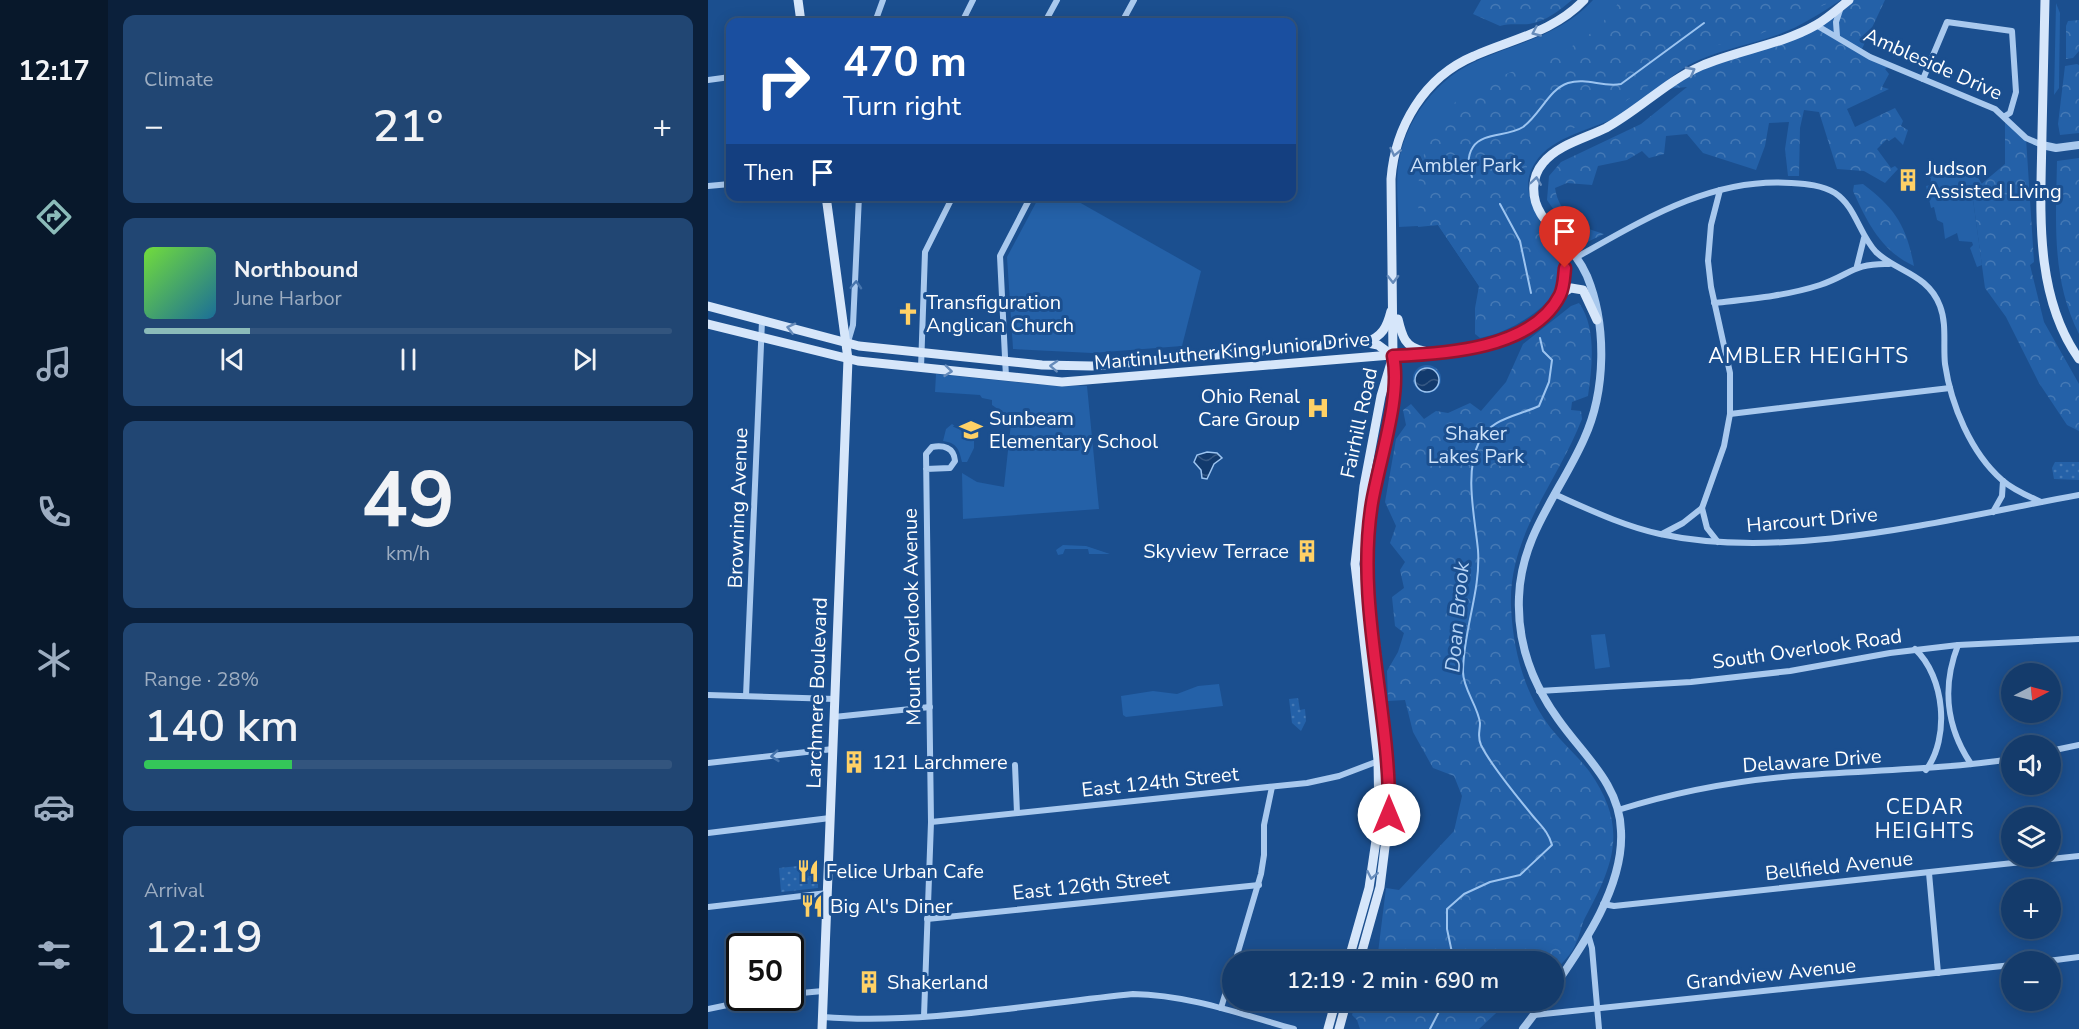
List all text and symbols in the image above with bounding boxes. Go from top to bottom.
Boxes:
street label: Ambleside Drive [1859,21,2007,107]
one-way arrow [1531,25,1542,37]
text: 470 m [843,34,967,91]
icon: right [744,42,822,120]
text: 12:17 [18,53,90,90]
text: Climate [144,66,213,93]
one-way arrow [1685,67,1696,79]
text: Turn right [843,88,961,125]
text: 21° [373,96,443,157]
text: − [144,104,164,149]
text: + [652,104,672,149]
one-way arrow [1389,146,1402,156]
park label: Ambler Park [1410,152,1523,179]
place label: Judson Assisted Living [1925,155,2062,205]
icon: arrive [806,156,839,189]
text: Then [744,158,794,188]
building icon: Judson Assisted Living [1895,167,1921,193]
one-way arrow [1529,176,1541,186]
icon: directions [33,196,75,238]
pin [1539,206,1590,268]
icon: arrive [1548,215,1581,248]
text: Northbound [234,255,358,285]
one-way arrow [1387,274,1399,283]
one-way arrow [849,281,862,290]
text: June Harbor [234,285,342,312]
place label: Transfiguration Anglican Church [926,289,1074,339]
church icon: Transfiguration Anglican Church [895,301,921,327]
one-way arrow [786,323,796,336]
street label: Martin Luther King Junior Drive [1093,325,1371,377]
district label: AMBLER HEIGHTS [1708,342,1910,370]
icon: music [33,343,75,385]
icon: previous [216,343,249,376]
icon: pause [392,343,425,376]
icon: next [568,343,601,376]
one-way arrow [1050,359,1059,372]
one-way arrow [943,364,952,377]
street label: Fairhill Road [1334,365,1384,481]
place label: Ohio Renal Care Group [1198,383,1300,433]
hospital icon: Ohio Renal Care Group [1305,395,1331,421]
place label: Sunbeam Elementary School [989,405,1158,455]
school or university icon: Sunbeam Elementary School [958,417,984,443]
park label: Shaker Lakes Park [1428,420,1525,470]
street label: Browning Avenue [722,427,754,589]
text: 49 [361,447,455,554]
icon: phone [33,491,75,533]
street label: Harcourt Drive [1745,501,1879,539]
street label: Mount Overlook Avenue [897,508,927,726]
place label: Skyview Terrace [1143,538,1289,565]
building icon: Skyview Terrace [1294,538,1320,564]
text: km/h [386,540,430,567]
water label: Doan Brook [1438,560,1476,674]
street label: Larchmere Boulevard [800,597,834,789]
street label: South Overlook Road [1710,622,1904,676]
icon: climate [33,639,75,681]
north arrow [2001,663,2061,723]
map controls [2001,663,2061,1011]
text: Range · 28% [144,666,259,693]
text: 140 km [144,696,299,757]
button: sound [2001,735,2061,795]
street label: Delaware Drive [1742,743,1882,779]
one-way arrow [770,749,779,761]
building icon: 121 Larchmere [841,749,867,775]
place label: 121 Larchmere [872,749,1008,776]
street label: East 124th Street [1080,760,1241,804]
position arrow [1357,783,1421,847]
icon: car [33,786,75,828]
district label: CEDAR HEIGHTS [1875,793,1975,845]
button: layers [2001,807,2061,867]
street label: Bellfield Avenue [1764,845,1914,887]
restaurant icon: Felice Urban Cafe [795,858,821,884]
place label: Felice Urban Cafe [826,858,984,885]
street label: East 126th Street [1011,863,1172,907]
one-way arrow [1366,870,1379,880]
text: Arrival [144,877,204,904]
button: + [2001,879,2061,939]
restaurant icon: Big Al's Diner [799,893,825,919]
place label: Big Al's Diner [830,893,953,920]
text: 12:19 [144,907,263,968]
speed limit sign: 50 [726,933,804,1011]
icon: filters [33,934,75,976]
button: − [2001,951,2061,1011]
street label: Grandview Avenue [1685,952,1857,996]
text: 12:19 · 2 min · 690 m [1287,966,1499,996]
building icon: Shakerland [856,969,882,995]
place label: Shakerland [887,969,988,996]

